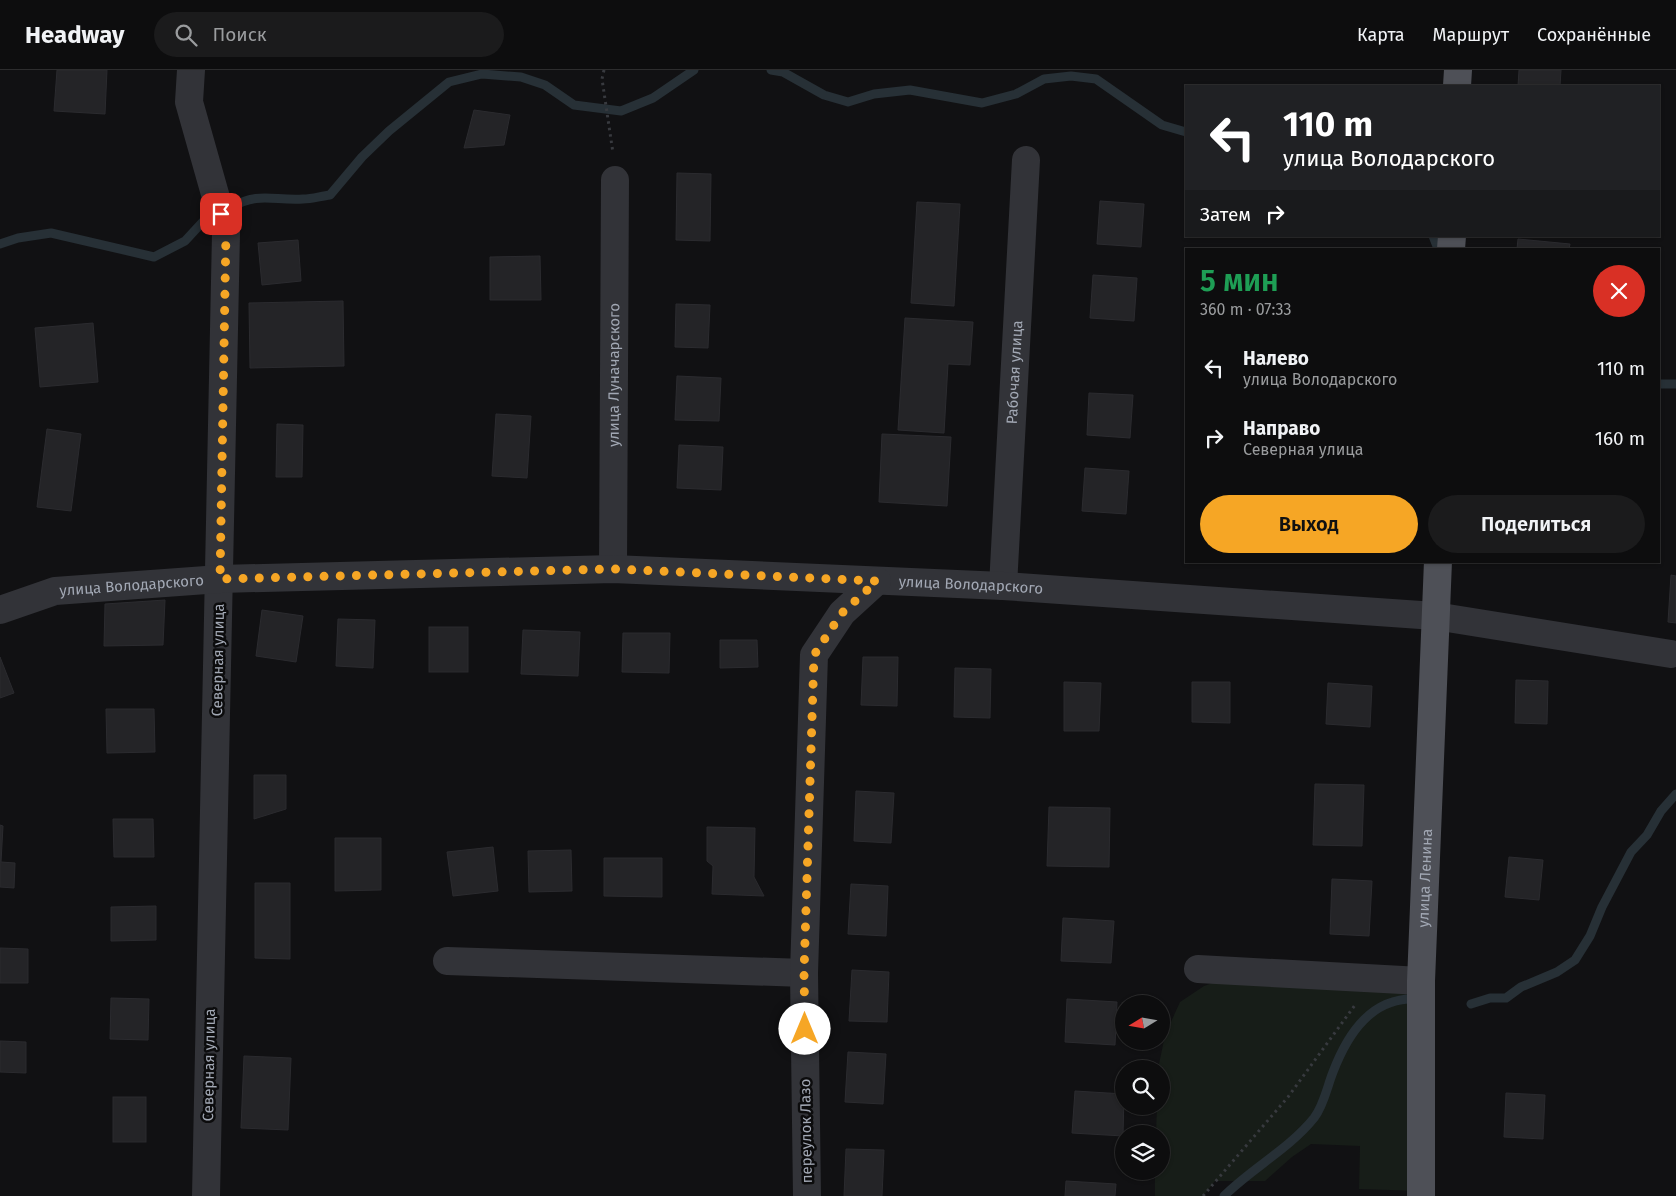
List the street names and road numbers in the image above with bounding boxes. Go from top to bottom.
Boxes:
street label: улица Луначарского [605,303,623,447]
street label: Рабочая улица [1003,320,1026,425]
street label: улица Володарского [59,571,204,600]
street label: улица Володарского [898,572,1044,598]
street label: Северная улица [208,603,228,717]
street label: улица Ленина [1414,828,1436,928]
street label: Северная улица [199,1008,219,1122]
street label: переулок Лазо [796,1079,816,1183]

